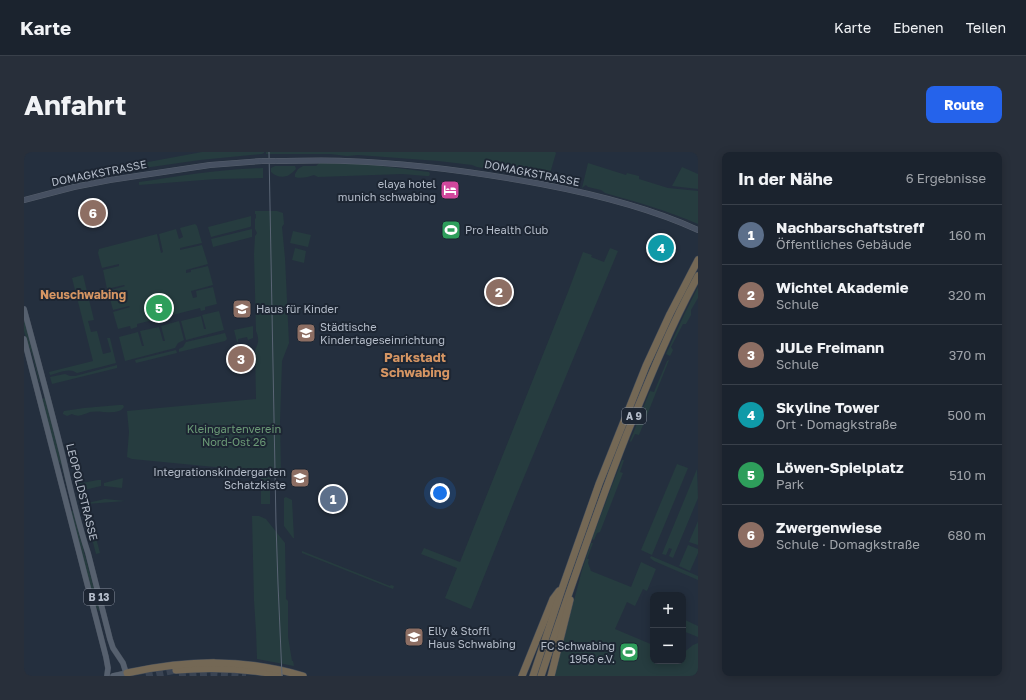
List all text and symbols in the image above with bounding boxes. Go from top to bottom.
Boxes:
text: Karte [20,16,71,39]
text: Karte [834,19,871,36]
text: Ebenen [893,19,944,36]
text: Teilen [966,19,1006,36]
button: Route [926,86,1002,123]
text: Anfahrt [24,88,126,121]
street label: DOMAGKSTRASSE [50,157,148,188]
street label: DOMAGKSTRASSE [483,157,581,188]
text: In der Nähe [738,168,833,189]
text: 6 Ergebnisse [906,170,986,186]
place label: elaya hotel munich schwabing [338,177,436,203]
hotel icon: elaya hotel munich schwabing [439,179,461,201]
pin: 6 [80,198,106,228]
text: Nachbarschaftstreff [776,218,924,236]
sports icon: Pro Health Club [440,219,462,241]
place label: Pro Health Club [465,223,549,236]
text: 1 [748,227,754,243]
text: 160 m [949,227,986,243]
pin: 4 [648,233,674,263]
text: Öffentliches Gebäude [776,236,912,252]
pin: 2 [486,277,512,307]
text: Wichtel Akademie [776,278,909,296]
district label: Neuschwabing [40,287,126,302]
text: 2 [747,287,755,303]
text: 320 m [948,287,986,303]
pin: 5 [146,293,172,323]
text: Schule [776,296,819,312]
school or university icon: Haus für Kinder [231,298,253,320]
place label: Haus für Kinder [256,302,339,315]
place label: Städtische Kindertageseinrichtung [320,320,445,346]
school or university icon: Städtische Kindertageseinrichtung [295,322,317,344]
text: JULe Freimann [776,338,884,356]
pin: 3 [228,344,254,374]
text: 3 [747,347,755,363]
text: 370 m [949,347,986,363]
district label: Parkstadt Schwabing [380,349,450,380]
text: Schule [776,356,819,372]
text: Skyline Tower [776,398,879,416]
text: 4 [747,407,755,423]
text: 500 m [948,407,986,423]
road number: A 9 [622,408,646,424]
text: Ort · Domagkstraße [776,416,897,432]
park label: Kleingartenverein Nord-Ost 26 [187,422,281,448]
street label: LEOPOLDSTRASSE [64,442,101,542]
text: Löwen-Spielplatz [776,458,904,476]
place label: Integrationskindergarten Schatzkiste [153,465,286,491]
school or university icon: Integrationskindergarten Schatzkiste [289,467,311,489]
text: 5 [747,467,755,483]
text: 510 m [949,467,986,483]
text: Park [776,476,804,492]
your location [430,483,450,503]
pin: 1 [320,484,346,514]
text: Zwergenwiese [776,518,882,536]
text: 6 [747,527,755,543]
text: 680 m [947,527,986,543]
text: Schule · Domagkstraße [776,536,920,552]
road number: B 13 [84,589,114,605]
map controls [650,592,686,664]
button: + [650,592,686,628]
place label: Elly & Stoffl Haus Schwabing [428,624,516,650]
school or university icon: Elly & Stoffl Haus Schwabing [403,626,425,648]
button: − [650,628,686,664]
place label: FC Schwabing 1956 e.V. [540,639,615,665]
sports icon: FC Schwabing 1956 e.V. [618,641,640,663]

